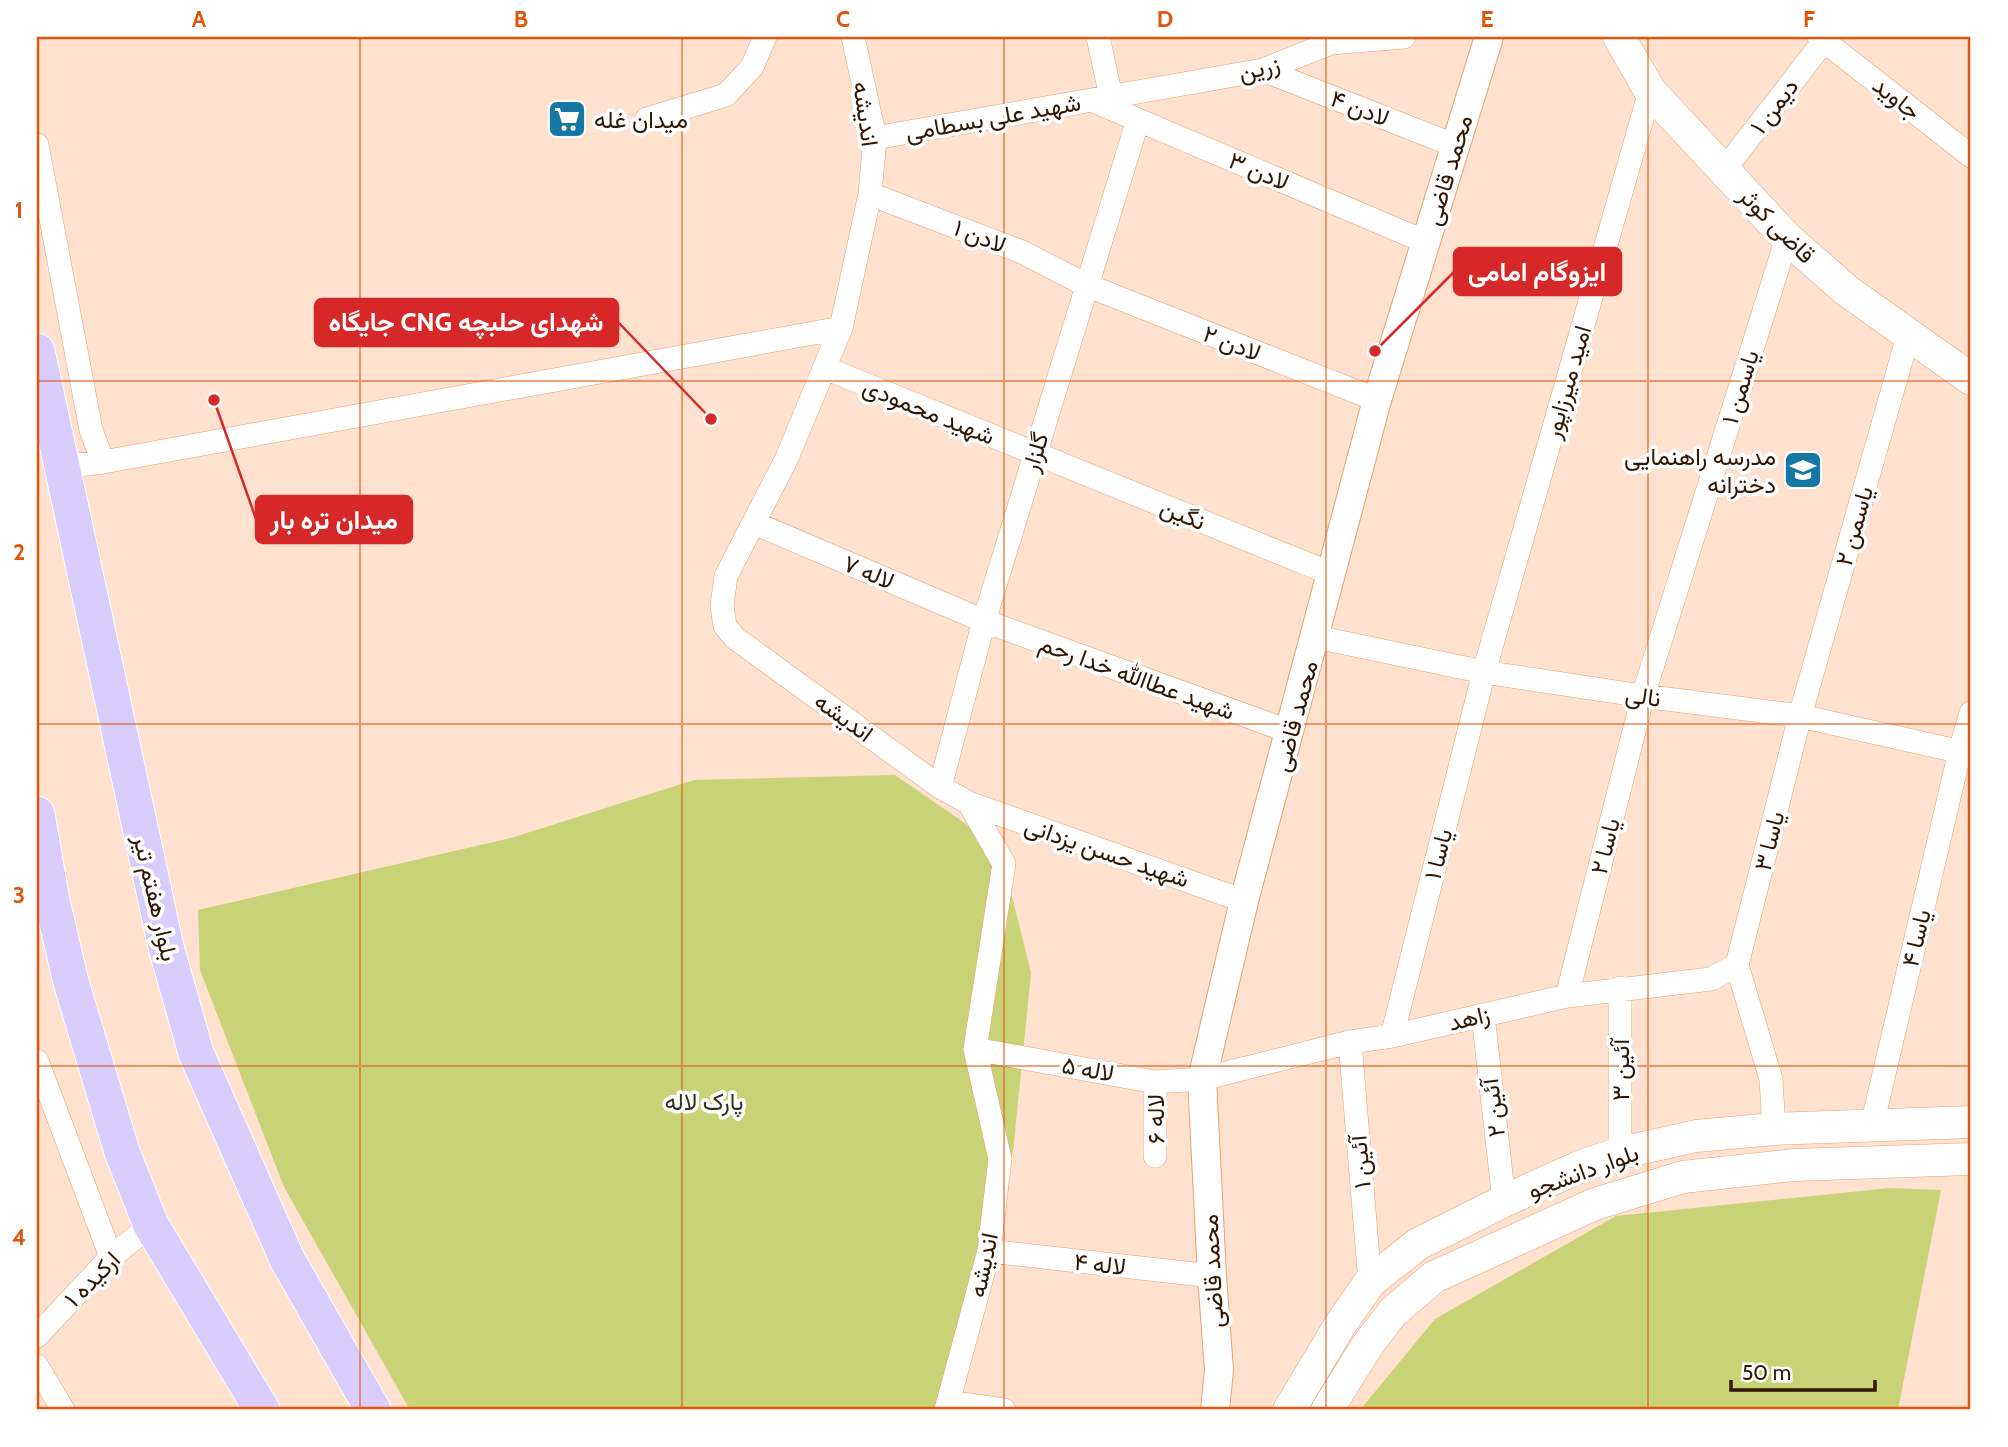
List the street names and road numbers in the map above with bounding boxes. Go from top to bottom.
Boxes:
street label: زرین [1235,49,1283,88]
street label: جاوید [1866,70,1927,127]
street label: دیمن ۱ [1744,72,1804,140]
street label: اندیشه [847,80,885,148]
street label: لادن ۴ [1327,84,1393,132]
street label: شهید علی بسطامی [903,87,1083,148]
street label: محمد قاضی [1417,111,1479,229]
street label: لادن ۳ [1225,145,1293,197]
street label: قاضی کوثر [1731,180,1821,270]
street label: لادن ۱ [950,213,1010,259]
street label: لادن ۲ [1199,319,1265,367]
street label: امید میرزاپور [1537,322,1599,443]
street label: یاسمن ۱ [1715,346,1765,428]
street label: شهید محمودی [858,371,999,452]
street label: گلزار [1015,429,1056,476]
street label: یاسمن ۲ [1829,483,1879,569]
street label: نگین [1156,492,1210,536]
street label: لاله ۷ [839,548,899,596]
street label: شهید عطاالله خدا رحم [1035,628,1239,728]
street label: محمد قاضی [1266,657,1324,775]
street label: نالی [1623,679,1663,713]
street label: اندیشه [809,686,879,748]
street label: یاسا ۳ [1748,808,1790,874]
street label: شهید حسن یزدانی [1021,810,1193,895]
street label: یاسا ۲ [1584,815,1626,877]
street label: یاسا ۱ [1418,826,1458,882]
street label: بلوار هفتم تیر [125,831,185,964]
street label: یاسا ۴ [1895,906,1937,970]
street label: زاهد [1445,999,1493,1038]
street label: آئین ۳ [1606,1037,1635,1101]
street label: لاله ۵ [1060,1050,1116,1088]
street label: آئین ۲ [1475,1075,1511,1139]
street label: لاله ۶ [1141,1094,1170,1144]
street label: آئین ۱ [1343,1132,1377,1190]
street label: بلوار دانشجو [1524,1138,1643,1205]
street label: محمد قاضی [1195,1213,1229,1329]
street label: اندیشه [962,1230,1004,1300]
street label: ارکیده ۱ [58,1245,127,1314]
street label: لاله ۴ [1073,1247,1127,1281]

